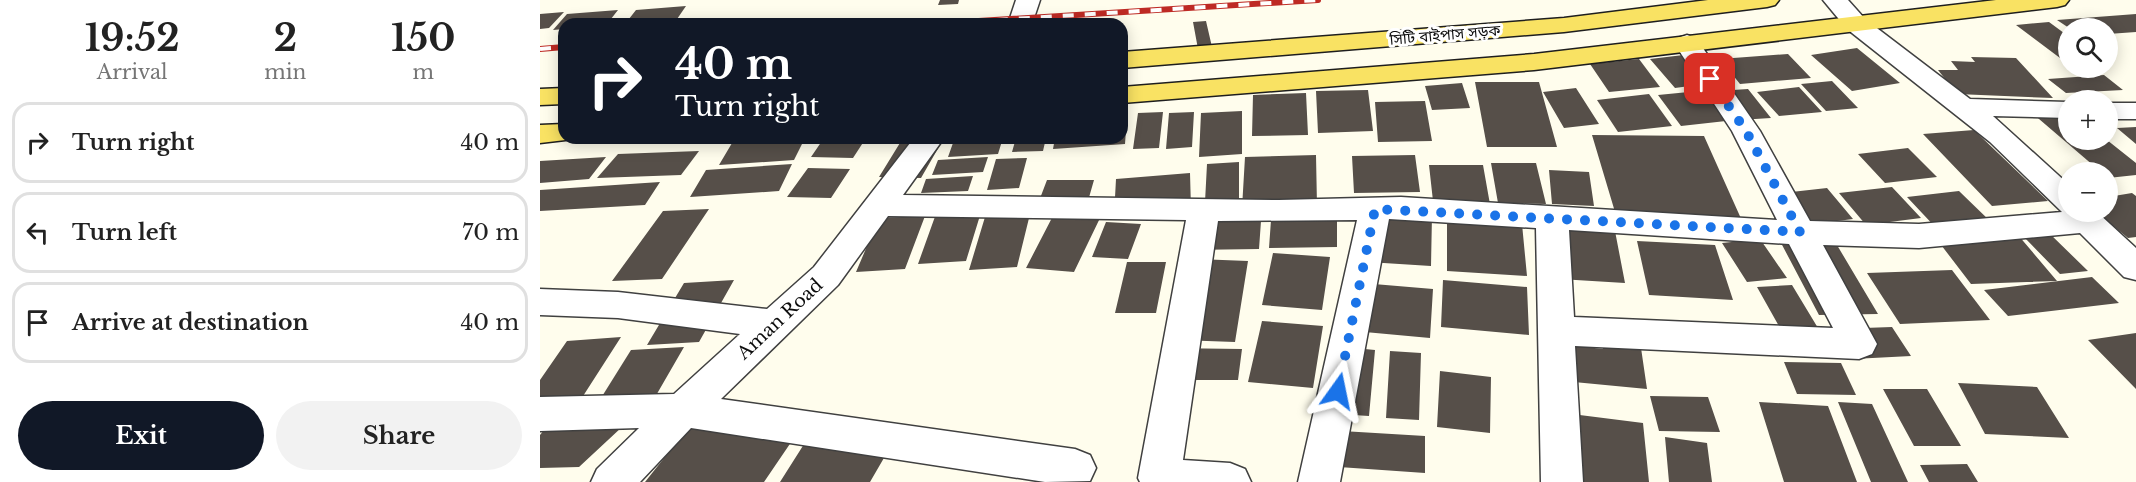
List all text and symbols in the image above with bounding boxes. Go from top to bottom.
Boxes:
text: 19:52 [85,16,180,61]
text: 2 [274,16,297,61]
text: 150 [391,16,455,61]
map controls [2058,18,2118,222]
button: search [2058,18,2118,78]
street label: সিটি বাইপাস সড়ক [1388,20,1502,49]
text: 40 m [675,38,792,90]
icon: right [576,42,654,120]
pin [1684,53,1735,104]
text: Arrival [97,60,168,84]
text: min [264,60,306,84]
text: m [412,60,434,84]
icon: arrive [1693,62,1726,95]
text: Turn right [675,90,819,123]
button: + [2058,90,2118,150]
icon: right [21,126,54,159]
text: Turn right [72,129,194,156]
text: 40 m [461,129,519,156]
button: − [2058,162,2118,222]
icon: left [21,216,54,249]
text: Turn left [72,219,177,246]
text: 70 m [462,219,519,246]
street label: Aman Road [732,274,827,365]
icon: arrive [21,306,54,339]
text: Arrive at destination [72,309,309,336]
text: 40 m [461,309,519,336]
position arrow [1306,359,1370,423]
button: Exit [18,401,264,470]
button: Share [276,401,522,470]

